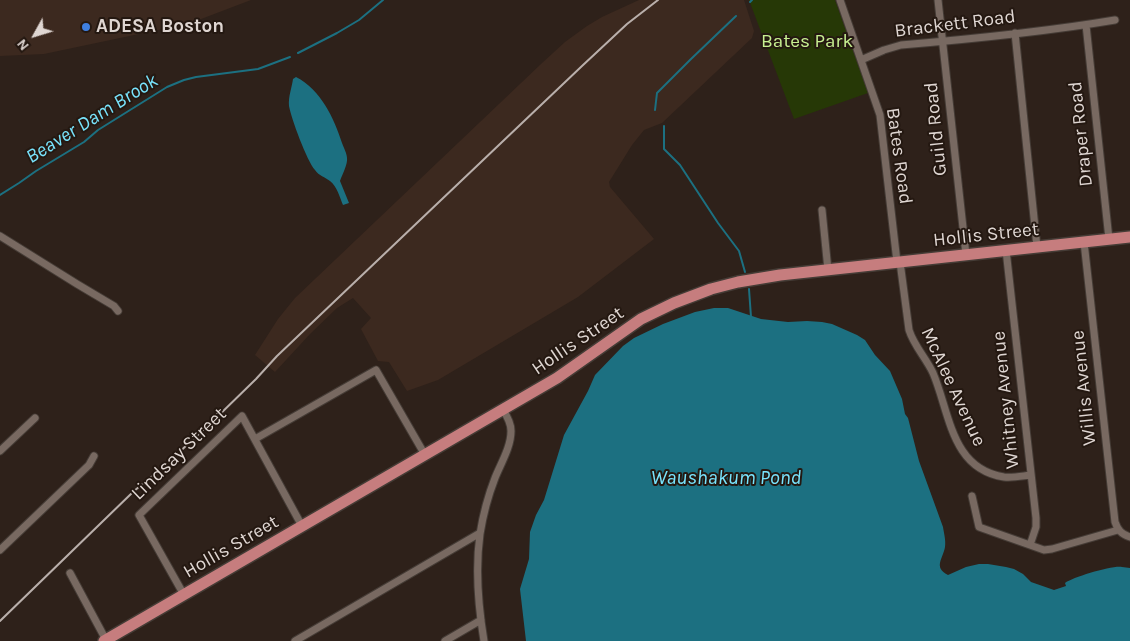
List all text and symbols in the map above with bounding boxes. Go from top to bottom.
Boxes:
street label: Brackett Road [893,5,1017,43]
north arrow [10,10,60,60]
place label: ADESA Boston [96,16,224,38]
marker: ADESA Boston [80,21,92,33]
park label: Bates Park [761,31,853,53]
text: N [13,36,33,54]
water label: Beaver Dam Brook [22,69,162,169]
street label: Draper Road [1064,80,1098,188]
street label: Guild Road [920,81,952,177]
street label: Bates Road [881,106,917,206]
street label: Hollis Street [932,218,1040,252]
street label: Hollis Street [528,302,628,380]
street label: McAlee Avenue [915,324,991,450]
street label: Willis Avenue [1067,329,1101,447]
street label: Whitney Avenue [987,330,1025,470]
street label: Lindsay Street [127,403,231,505]
water label: Waushakum Pond [651,466,801,490]
street label: Hollis Street [179,511,283,583]

